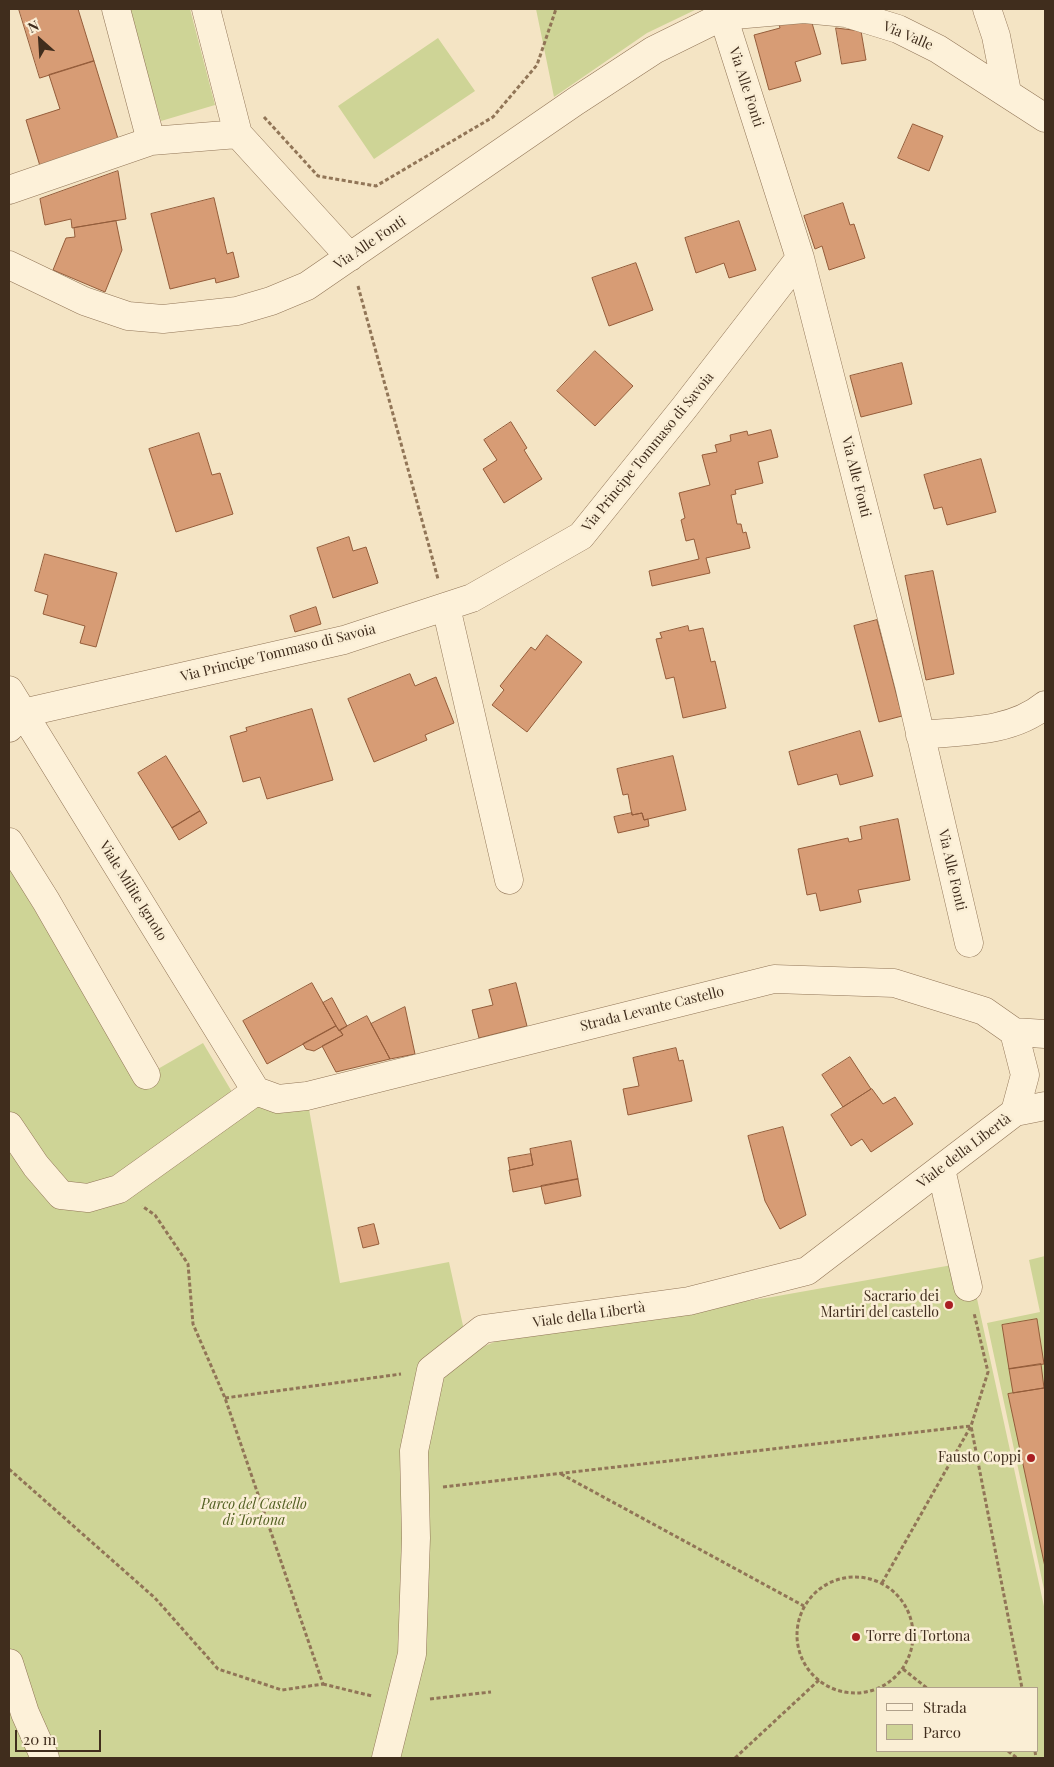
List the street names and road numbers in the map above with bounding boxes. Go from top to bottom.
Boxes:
street label: Via Valle [880,18,936,54]
street label: Via Alle Fonti [725,45,767,129]
street label: Via Alle Fonti [331,213,409,273]
street label: Via Principe Tommaso di Savoia [578,369,718,535]
street label: Via Alle Fonti [838,435,874,519]
street label: Via Principe Tommaso di Savoia [179,621,377,685]
street label: Via Alle Fonti [934,828,970,912]
street label: Viale Milite Ignoto [96,838,170,944]
street label: Strada Levante Castello [578,983,726,1035]
street label: Viale della Libertà [914,1110,1014,1192]
street label: Viale della Libertà [532,1299,646,1331]

